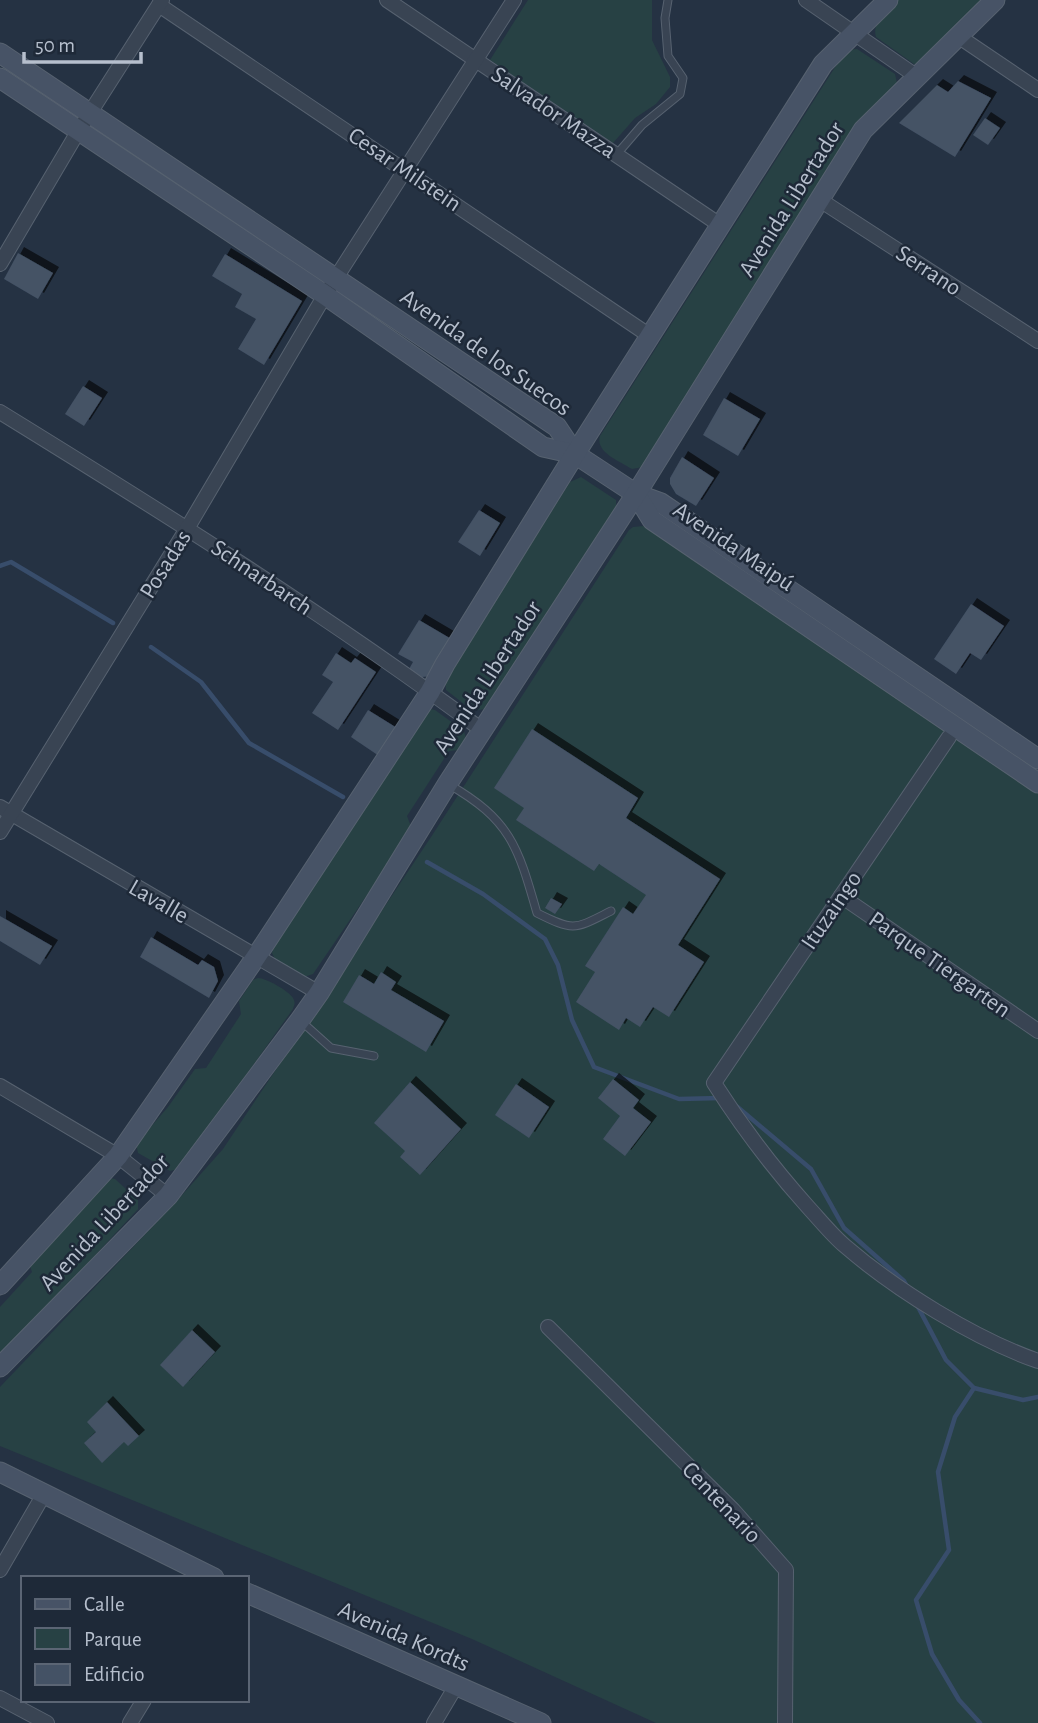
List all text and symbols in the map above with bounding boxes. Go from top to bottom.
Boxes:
scale bar [24,21,142,65]
text: 50 m [35,35,75,56]
street label: Salvador Mazza [487,62,620,163]
street label: Avenida Libertador [735,118,849,281]
street label: Cesar Milstein [344,123,465,216]
street label: Serrano [892,241,965,301]
street label: Avenida de los Suecos [396,285,575,421]
street label: Avenida Maipú [669,498,798,596]
street label: Posadas [136,526,196,603]
street label: Schnarbarch [207,535,316,620]
street label: Avenida Libertador [429,596,546,758]
street label: Ituzaingo [797,867,867,954]
street label: Lavalle [125,875,192,928]
street label: Parque Tiergarten [864,907,1015,1023]
street label: Avenida Libertador [35,1149,174,1296]
street label: Centenario [677,1458,765,1548]
legend [21,1576,248,1702]
text: Calle [84,1594,125,1615]
street label: Avenida Kordts [334,1597,473,1677]
text: Parque [84,1629,142,1650]
text: Edificio [84,1664,145,1685]

